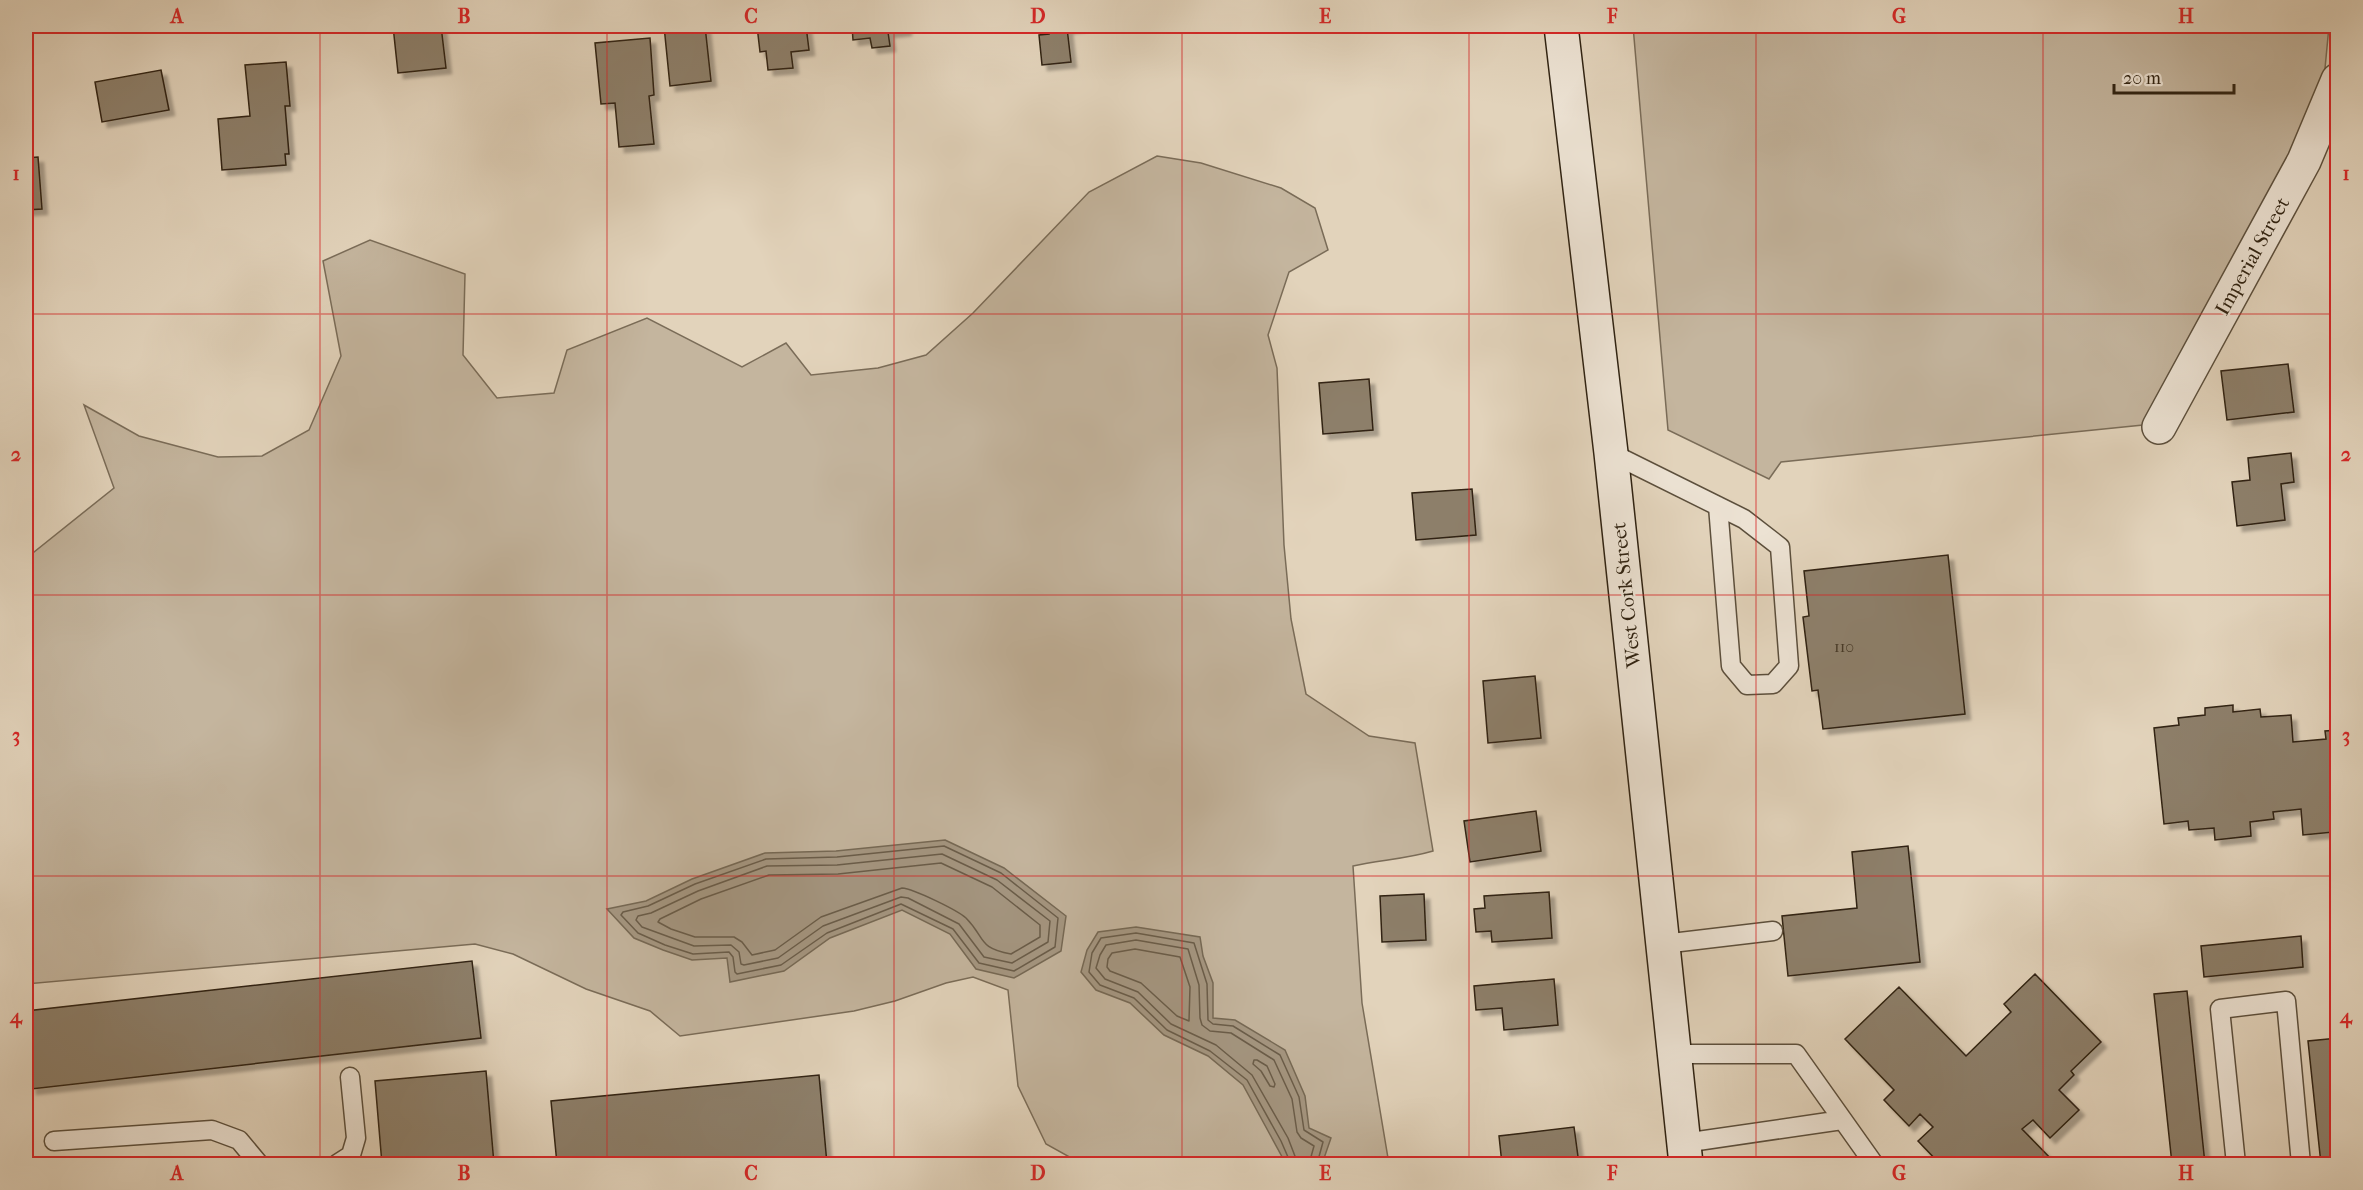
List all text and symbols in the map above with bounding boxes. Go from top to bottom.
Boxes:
text: A [169,5,185,28]
text: B [457,5,471,28]
text: C [744,5,758,28]
text: D [1030,5,1046,28]
text: E [1319,5,1331,28]
text: F [1606,5,1618,28]
text: G [1892,5,1906,28]
text: H [2178,5,2194,28]
scale bar [2114,57,2234,95]
text: 20 m [2123,68,2161,89]
text: 1 [12,162,20,185]
text: 1 [2342,162,2350,185]
street label: Imperial Street [2211,193,2294,319]
text: 2 [11,443,21,466]
text: 2 [2341,443,2351,466]
street label: West Cork Street [1607,521,1646,670]
house number: 110 [1834,637,1854,656]
text: 3 [12,724,20,747]
text: 3 [2342,724,2350,747]
text: 4 [9,1005,23,1029]
text: 4 [2339,1005,2353,1029]
text: A [169,1162,185,1185]
text: B [457,1162,471,1185]
text: C [744,1162,758,1185]
text: D [1030,1162,1046,1185]
text: E [1319,1162,1331,1185]
text: F [1606,1162,1618,1185]
text: G [1892,1162,1906,1185]
text: H [2178,1162,2194,1185]

